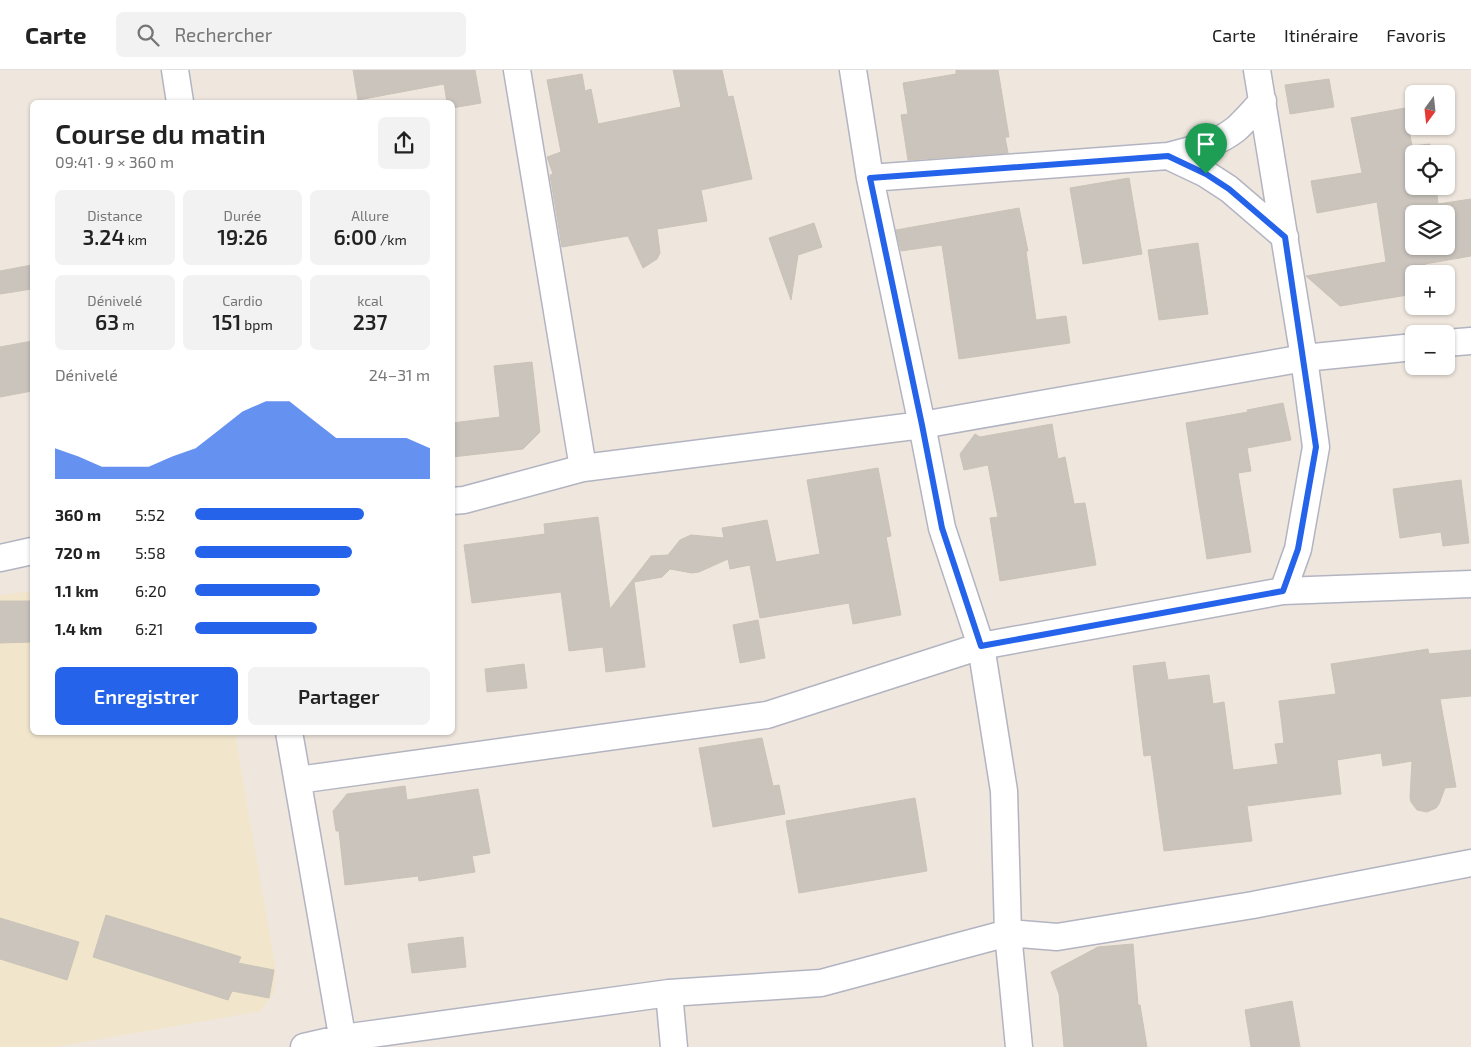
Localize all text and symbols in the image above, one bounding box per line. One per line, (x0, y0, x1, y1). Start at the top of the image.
search box (116, 12, 466, 57)
text: Carte (25, 20, 86, 49)
icon: search (134, 21, 162, 49)
text: Rechercher (174, 23, 272, 46)
text: Carte (1212, 24, 1256, 46)
text: Itinéraire (1284, 24, 1358, 46)
text: Favoris (1386, 24, 1446, 46)
north arrow (1405, 85, 1455, 135)
map controls (1405, 85, 1455, 375)
text: Course du matin (55, 116, 266, 150)
button: share (378, 117, 430, 169)
pin (1185, 123, 1227, 174)
icon: arrive (1192, 130, 1220, 158)
button: locate (1405, 145, 1455, 195)
text: 09:41 · 9 × 360 m (55, 152, 174, 171)
button: layers (1405, 205, 1455, 255)
text: Distance (87, 207, 142, 224)
text: Durée (224, 207, 261, 224)
text: Allure (351, 207, 389, 224)
text: 3.24 (83, 224, 125, 249)
text: 19:26 (217, 224, 268, 249)
text: 6:00 (334, 224, 377, 249)
text: km (125, 231, 147, 248)
text: /km (377, 231, 407, 248)
button: + (1405, 265, 1455, 315)
text: Dénivelé (87, 292, 142, 309)
text: Cardio (222, 292, 263, 309)
text: kcal (357, 292, 383, 309)
text: 63 (95, 309, 119, 334)
text: 151 (212, 309, 241, 334)
text: 237 (353, 309, 388, 334)
text: m (119, 316, 135, 333)
text: bpm (241, 316, 273, 333)
button: − (1405, 325, 1455, 375)
text: Dénivelé (55, 365, 118, 384)
text: 24–31 m (369, 365, 430, 384)
text: 360 m (55, 505, 101, 524)
text: 5:52 (135, 505, 165, 524)
text: 720 m (55, 543, 100, 562)
text: 5:58 (135, 543, 166, 562)
text: 1.1 km (55, 581, 99, 600)
text: 6:20 (135, 581, 167, 600)
text: 1.4 km (55, 619, 102, 638)
text: 6:21 (135, 619, 163, 638)
button: Enregistrer (55, 667, 238, 725)
button: Partager (248, 667, 430, 725)

